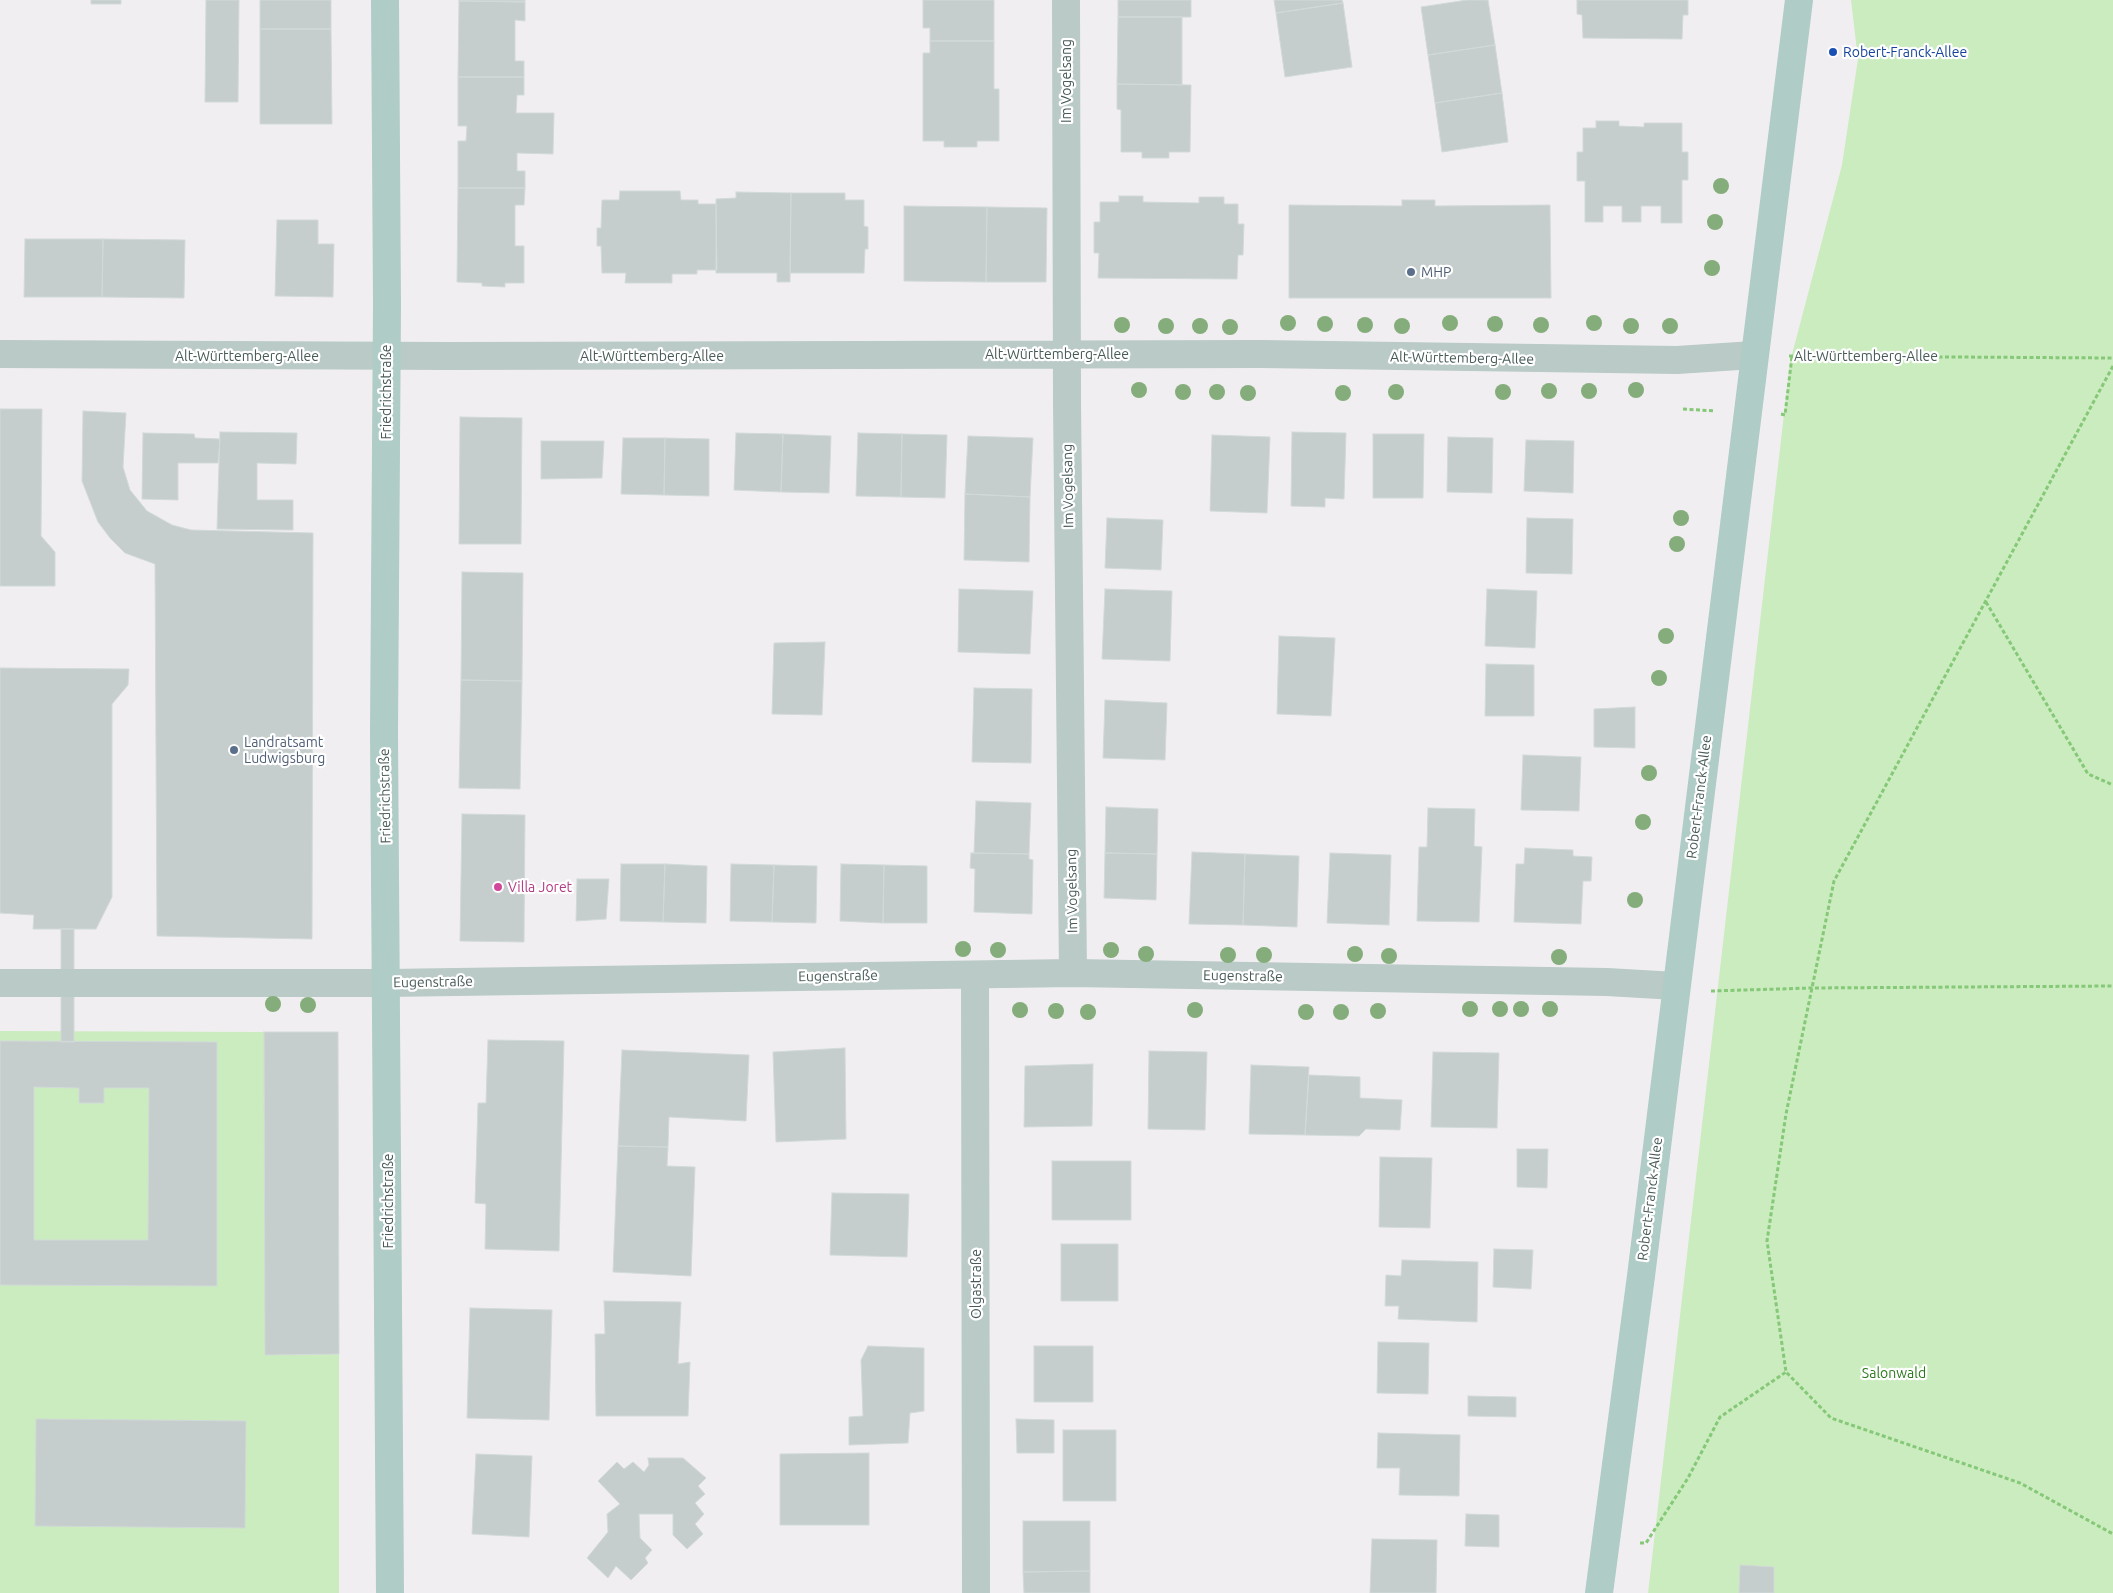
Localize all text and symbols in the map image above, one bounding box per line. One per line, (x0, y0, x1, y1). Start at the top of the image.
street label: Im Vogelsang (1058, 39, 1074, 123)
place label: Robert-Franck-Allee (1843, 44, 1967, 60)
marker: Robert-Franck-Allee (1827, 46, 1839, 58)
place label: MHP (1421, 264, 1451, 280)
marker: MHP (1405, 266, 1417, 278)
street label: Friedrichstraße (378, 344, 394, 440)
street label: Alt-Württemberg-Allee (985, 346, 1129, 362)
street label: Alt-Württemberg-Allee (175, 348, 319, 364)
street label: Alt-Württemberg-Allee (580, 348, 724, 364)
street label: Alt-Württemberg-Allee (1390, 348, 1534, 368)
street label: Alt-Württemberg-Allee (1794, 348, 1938, 364)
street label: Im Vogelsang (1059, 444, 1077, 528)
place label: Landratsamt Ludwigsburg (244, 734, 325, 766)
street label: Robert-Franck-Allee (1683, 734, 1715, 860)
marker: Landratsamt Ludwigsburg (228, 744, 240, 756)
street label: Friedrichstraße (376, 748, 394, 844)
street label: Im Vogelsang (1063, 849, 1081, 933)
place label: Villa Joret (508, 879, 572, 895)
marker: Villa Joret (492, 881, 504, 893)
street label: Eugenstraße (798, 967, 878, 985)
street label: Eugenstraße (1203, 967, 1283, 985)
street label: Eugenstraße (393, 973, 473, 991)
street label: Robert-Franck-Allee (1634, 1136, 1666, 1262)
street label: Friedrichstraße (380, 1153, 396, 1249)
street label: Olgastraße (968, 1249, 984, 1319)
park label: Salonwald (1862, 1365, 1926, 1381)

